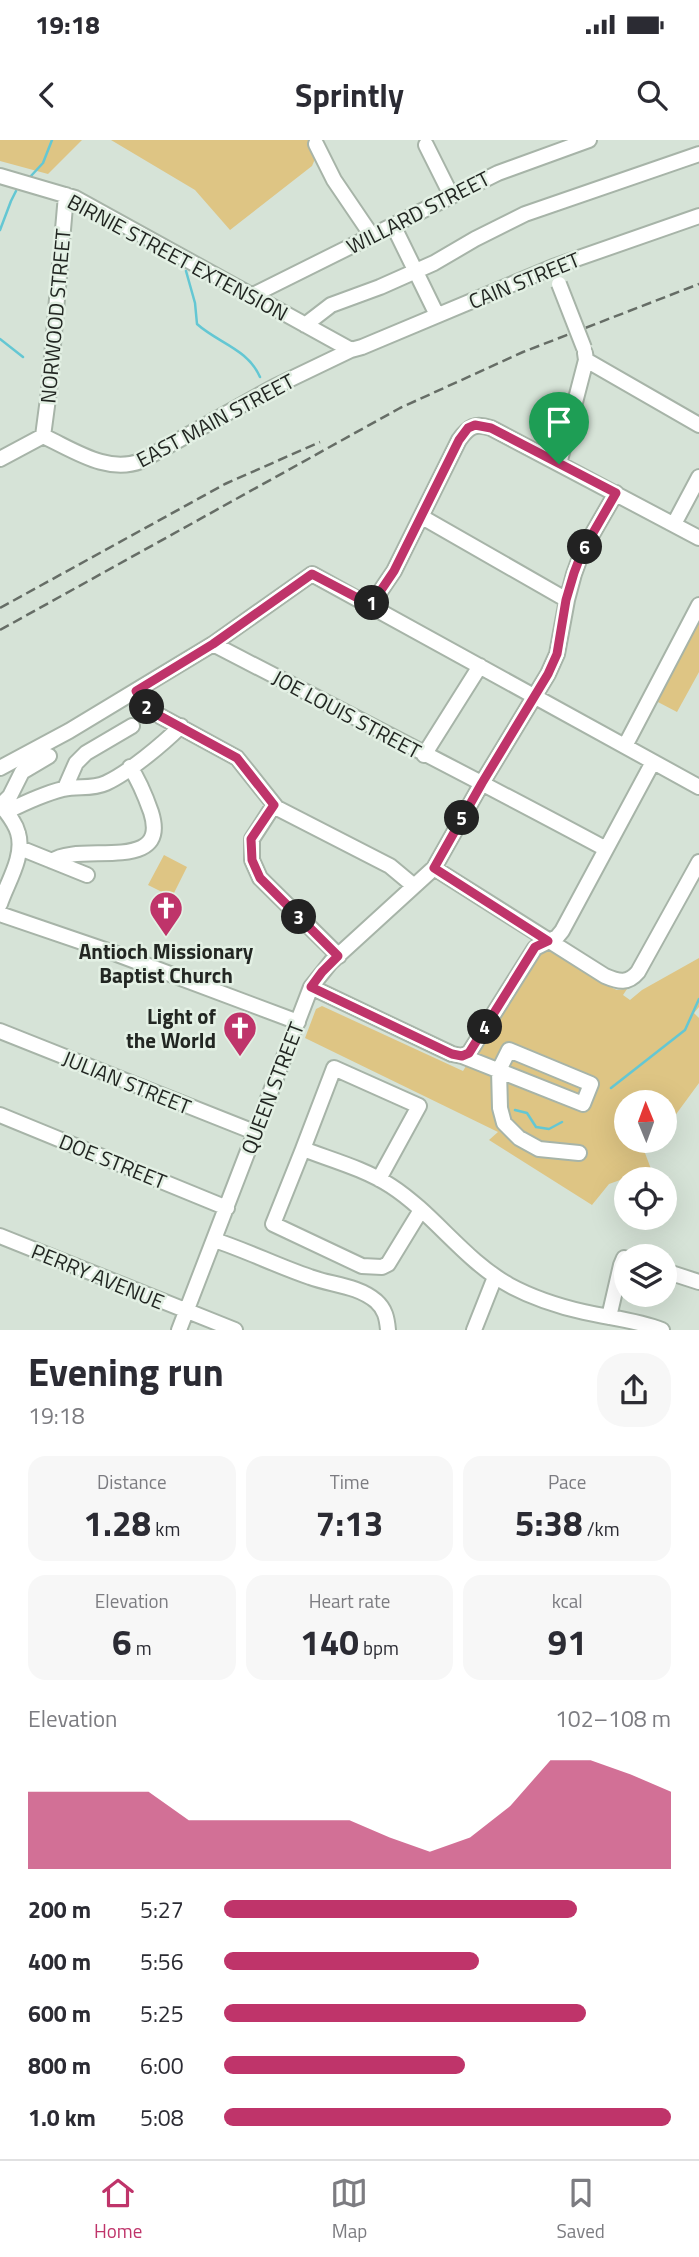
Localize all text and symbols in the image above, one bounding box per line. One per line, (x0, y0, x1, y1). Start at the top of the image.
text: 19:18 (35, 5, 100, 44)
text: Sprintly (295, 71, 404, 119)
icon: back (28, 76, 66, 114)
icon: search (633, 76, 671, 114)
street label: WILLARD STREET (341, 162, 495, 262)
street label: BIRNIE STREET EXTENSION (62, 185, 294, 329)
street label: NORWOOD STREET (31, 227, 79, 405)
street label: CAIN STREET (464, 243, 584, 317)
street label: EAST MAIN STREET (130, 365, 300, 475)
pin (529, 392, 589, 464)
icon: arrive (540, 403, 578, 441)
pin: 6 (568, 530, 602, 564)
text: 6 (579, 532, 590, 561)
pin: 1 (354, 586, 390, 620)
text: 1 (366, 588, 377, 617)
street label: JOE LOUIS STREET (267, 661, 427, 767)
pin: 2 (130, 690, 164, 724)
text: 2 (141, 692, 152, 721)
pin: 5 (444, 800, 480, 836)
text: 5 (456, 803, 467, 832)
church icon: Antioch Missionary Baptist Church (147, 889, 185, 938)
pin: 3 (282, 900, 316, 934)
text: 3 (293, 902, 304, 931)
place label: Antioch Missionary Baptist Church (79, 935, 254, 991)
place label: Light of the World (126, 1000, 216, 1056)
church icon: Light of the World (221, 1009, 259, 1058)
pin: 4 (468, 1010, 503, 1044)
text: 4 (479, 1012, 490, 1041)
street label: QUEEN STREET (232, 1017, 312, 1159)
street label: JULIAN STREET (58, 1042, 196, 1122)
north arrow (614, 1090, 677, 1153)
map controls (614, 1090, 677, 1307)
street label: DOE STREET (54, 1125, 172, 1197)
button: locate (614, 1167, 677, 1230)
street label: PERRY AVENUE (27, 1235, 169, 1317)
button: layers (614, 1244, 677, 1307)
text: Evening run (28, 1343, 224, 1401)
button: share (597, 1353, 671, 1427)
text: 19:18 (28, 1398, 85, 1433)
text: Distance (97, 1467, 167, 1496)
text: Time (330, 1467, 369, 1496)
text: Pace (548, 1467, 586, 1496)
text: 1.28 (83, 1496, 151, 1550)
text: 7:13 (316, 1496, 383, 1550)
text: 5:38 (515, 1496, 583, 1550)
text: km (151, 1514, 180, 1543)
text: /km (583, 1514, 620, 1543)
text: Elevation (95, 1586, 169, 1615)
text: Heart rate (309, 1586, 390, 1615)
text: kcal (552, 1586, 583, 1615)
text: 6 (112, 1615, 132, 1669)
text: 140 (300, 1615, 359, 1669)
text: 91 (548, 1615, 587, 1669)
text: m (132, 1633, 152, 1662)
text: bpm (359, 1633, 399, 1662)
text: Elevation (28, 1701, 117, 1736)
text: 102–108 m (555, 1701, 671, 1736)
text: 200 m (28, 1892, 91, 1927)
text: 5:27 (140, 1892, 184, 1927)
text: 400 m (28, 1944, 91, 1979)
text: 5:56 (140, 1944, 184, 1979)
text: 600 m (28, 1996, 91, 2031)
text: 5:25 (140, 1996, 184, 2031)
text: 800 m (28, 2048, 91, 2083)
text: 6:00 (140, 2048, 184, 2083)
text: 1.0 km (28, 2100, 96, 2135)
text: 5:08 (140, 2100, 184, 2135)
tab: Home (94, 2174, 142, 2245)
tab: Map (330, 2174, 368, 2245)
tab: Saved (557, 2174, 605, 2245)

